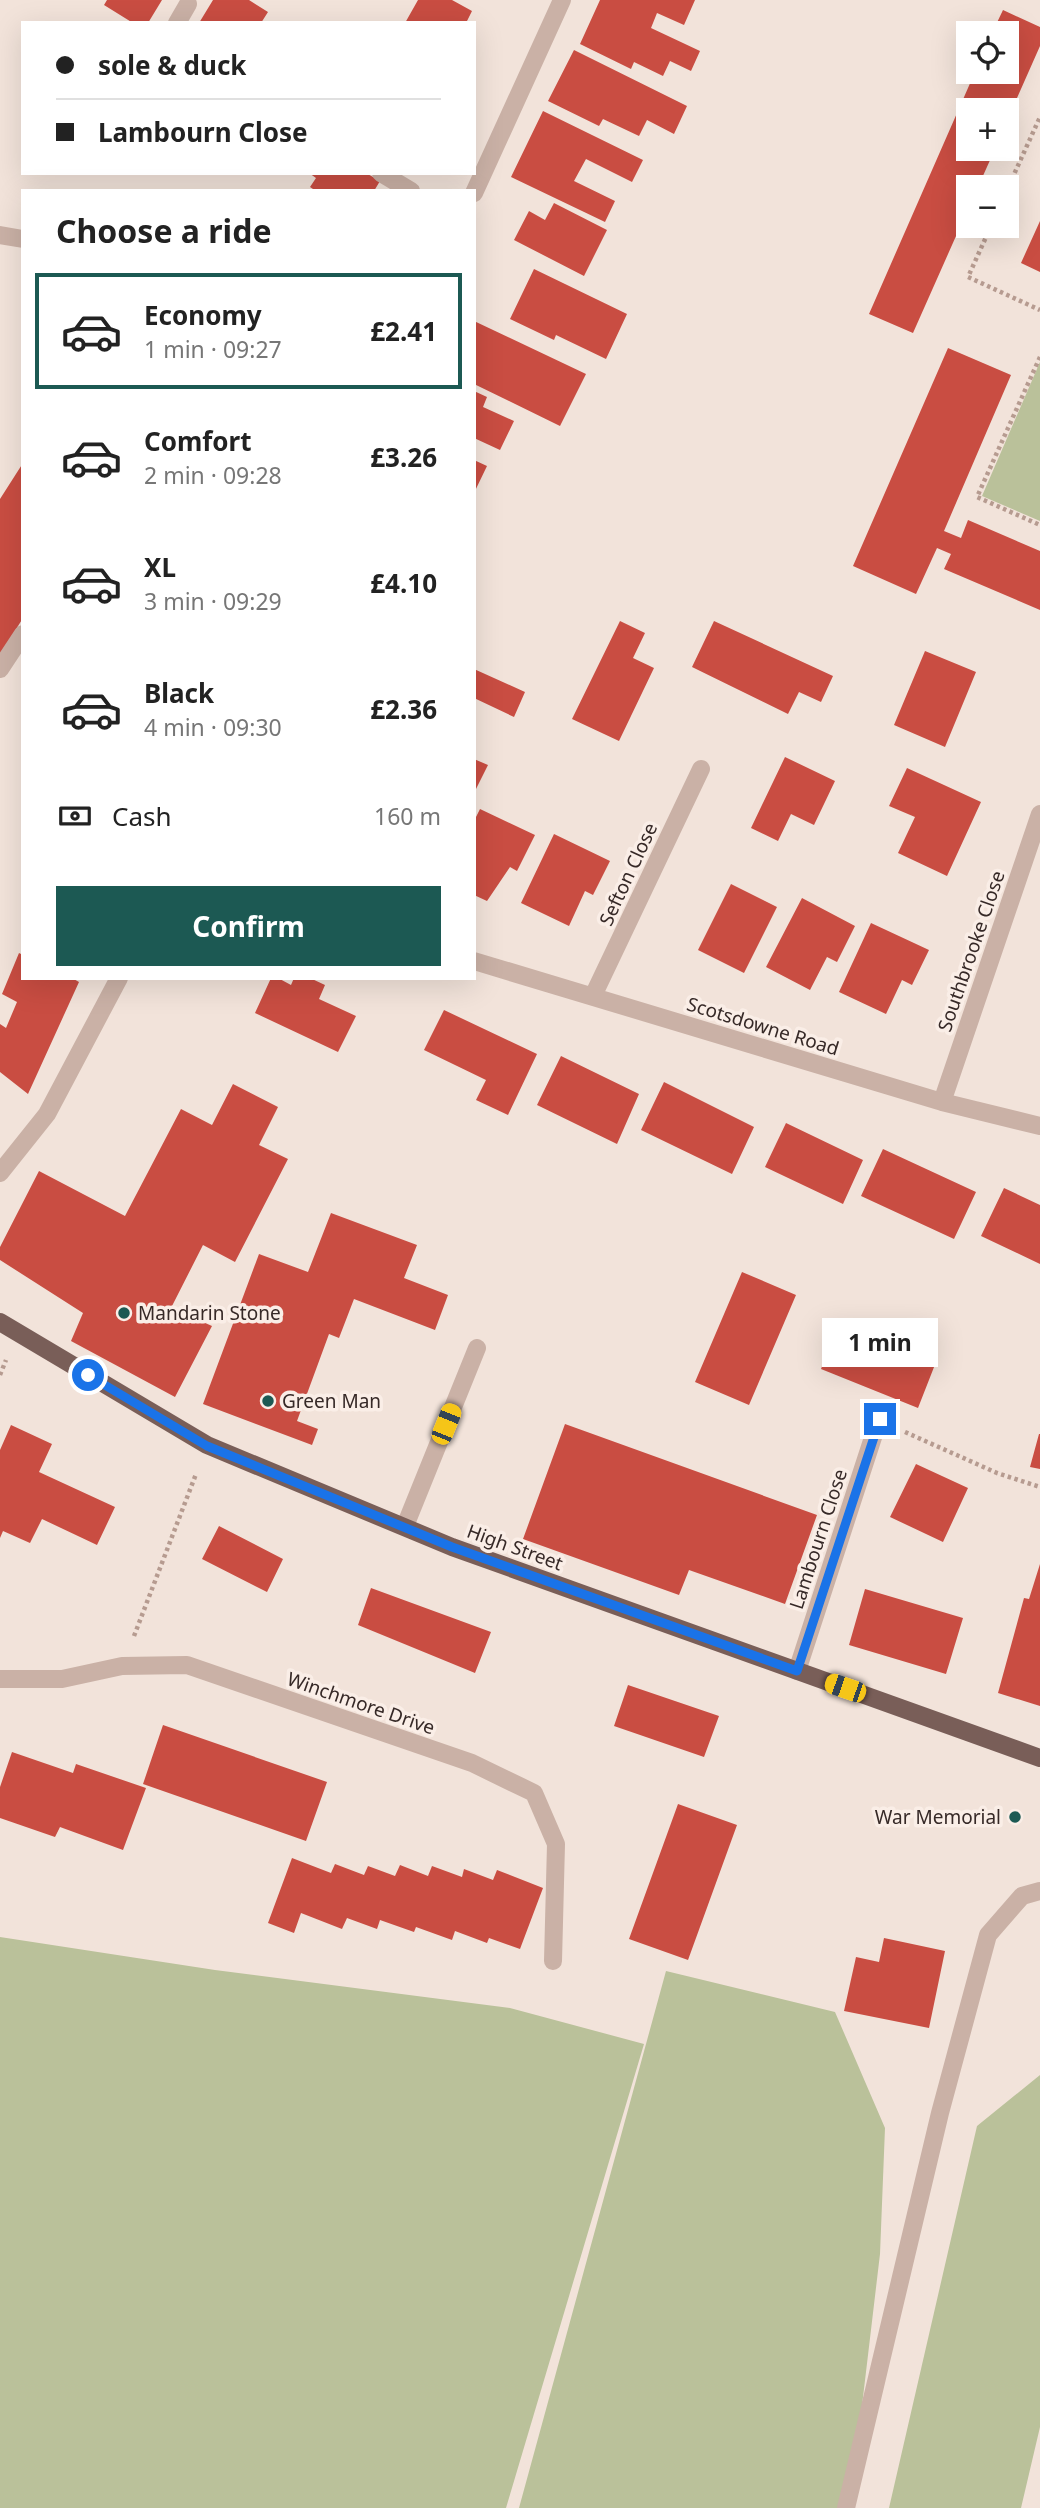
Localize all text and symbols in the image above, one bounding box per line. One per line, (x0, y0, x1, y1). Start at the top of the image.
map controls (956, 21, 1019, 238)
button: locate (956, 21, 1019, 84)
text: sole & duck (98, 47, 246, 83)
button: + (956, 98, 1019, 161)
text: Lambourn Close (98, 114, 308, 150)
button: − (956, 175, 1019, 238)
text: Choose a ride (56, 209, 272, 252)
text: Economy (144, 297, 262, 333)
icon: car (60, 300, 123, 363)
text: £2.41 (370, 313, 437, 349)
text: 1 min · 09:27 (144, 333, 282, 365)
text: Comfort (144, 423, 252, 459)
icon: car (60, 426, 123, 489)
text: £3.26 (370, 439, 437, 475)
text: 2 min · 09:28 (144, 459, 282, 491)
text: XL (144, 549, 176, 585)
icon: car (60, 552, 123, 615)
text: £4.10 (370, 565, 437, 601)
text: 3 min · 09:29 (144, 585, 282, 617)
text: Black (144, 675, 214, 711)
icon: car (60, 678, 123, 741)
text: £2.36 (370, 691, 437, 727)
text: 4 min · 09:30 (144, 711, 282, 743)
icon: cash (56, 797, 94, 835)
text: Cash (112, 798, 172, 834)
text: 160 m (374, 800, 441, 832)
street label: Sefton Close (593, 818, 663, 930)
street label: Southbrooke Close (931, 867, 1011, 1035)
button: Confirm (56, 886, 441, 966)
street label: Scotsdowne Road (684, 991, 842, 1061)
place label: Mandarin Stone (138, 1300, 281, 1326)
marker: Mandarin Stone (116, 1305, 132, 1321)
callout: 1 min (822, 1318, 938, 1366)
text: 1 min (848, 1326, 912, 1358)
route start (72, 1359, 104, 1391)
place label: Green Man (282, 1388, 381, 1414)
marker: Green Man (260, 1393, 276, 1409)
car (429, 1401, 464, 1447)
route end (864, 1403, 896, 1435)
street label: Lambourn Close (783, 1466, 853, 1612)
street label: High Street (463, 1518, 567, 1576)
street label: Winchmore Drive (284, 1666, 438, 1740)
car (822, 1671, 869, 1705)
place label: War Memorial (875, 1804, 1001, 1830)
marker: War Memorial (1007, 1809, 1023, 1825)

